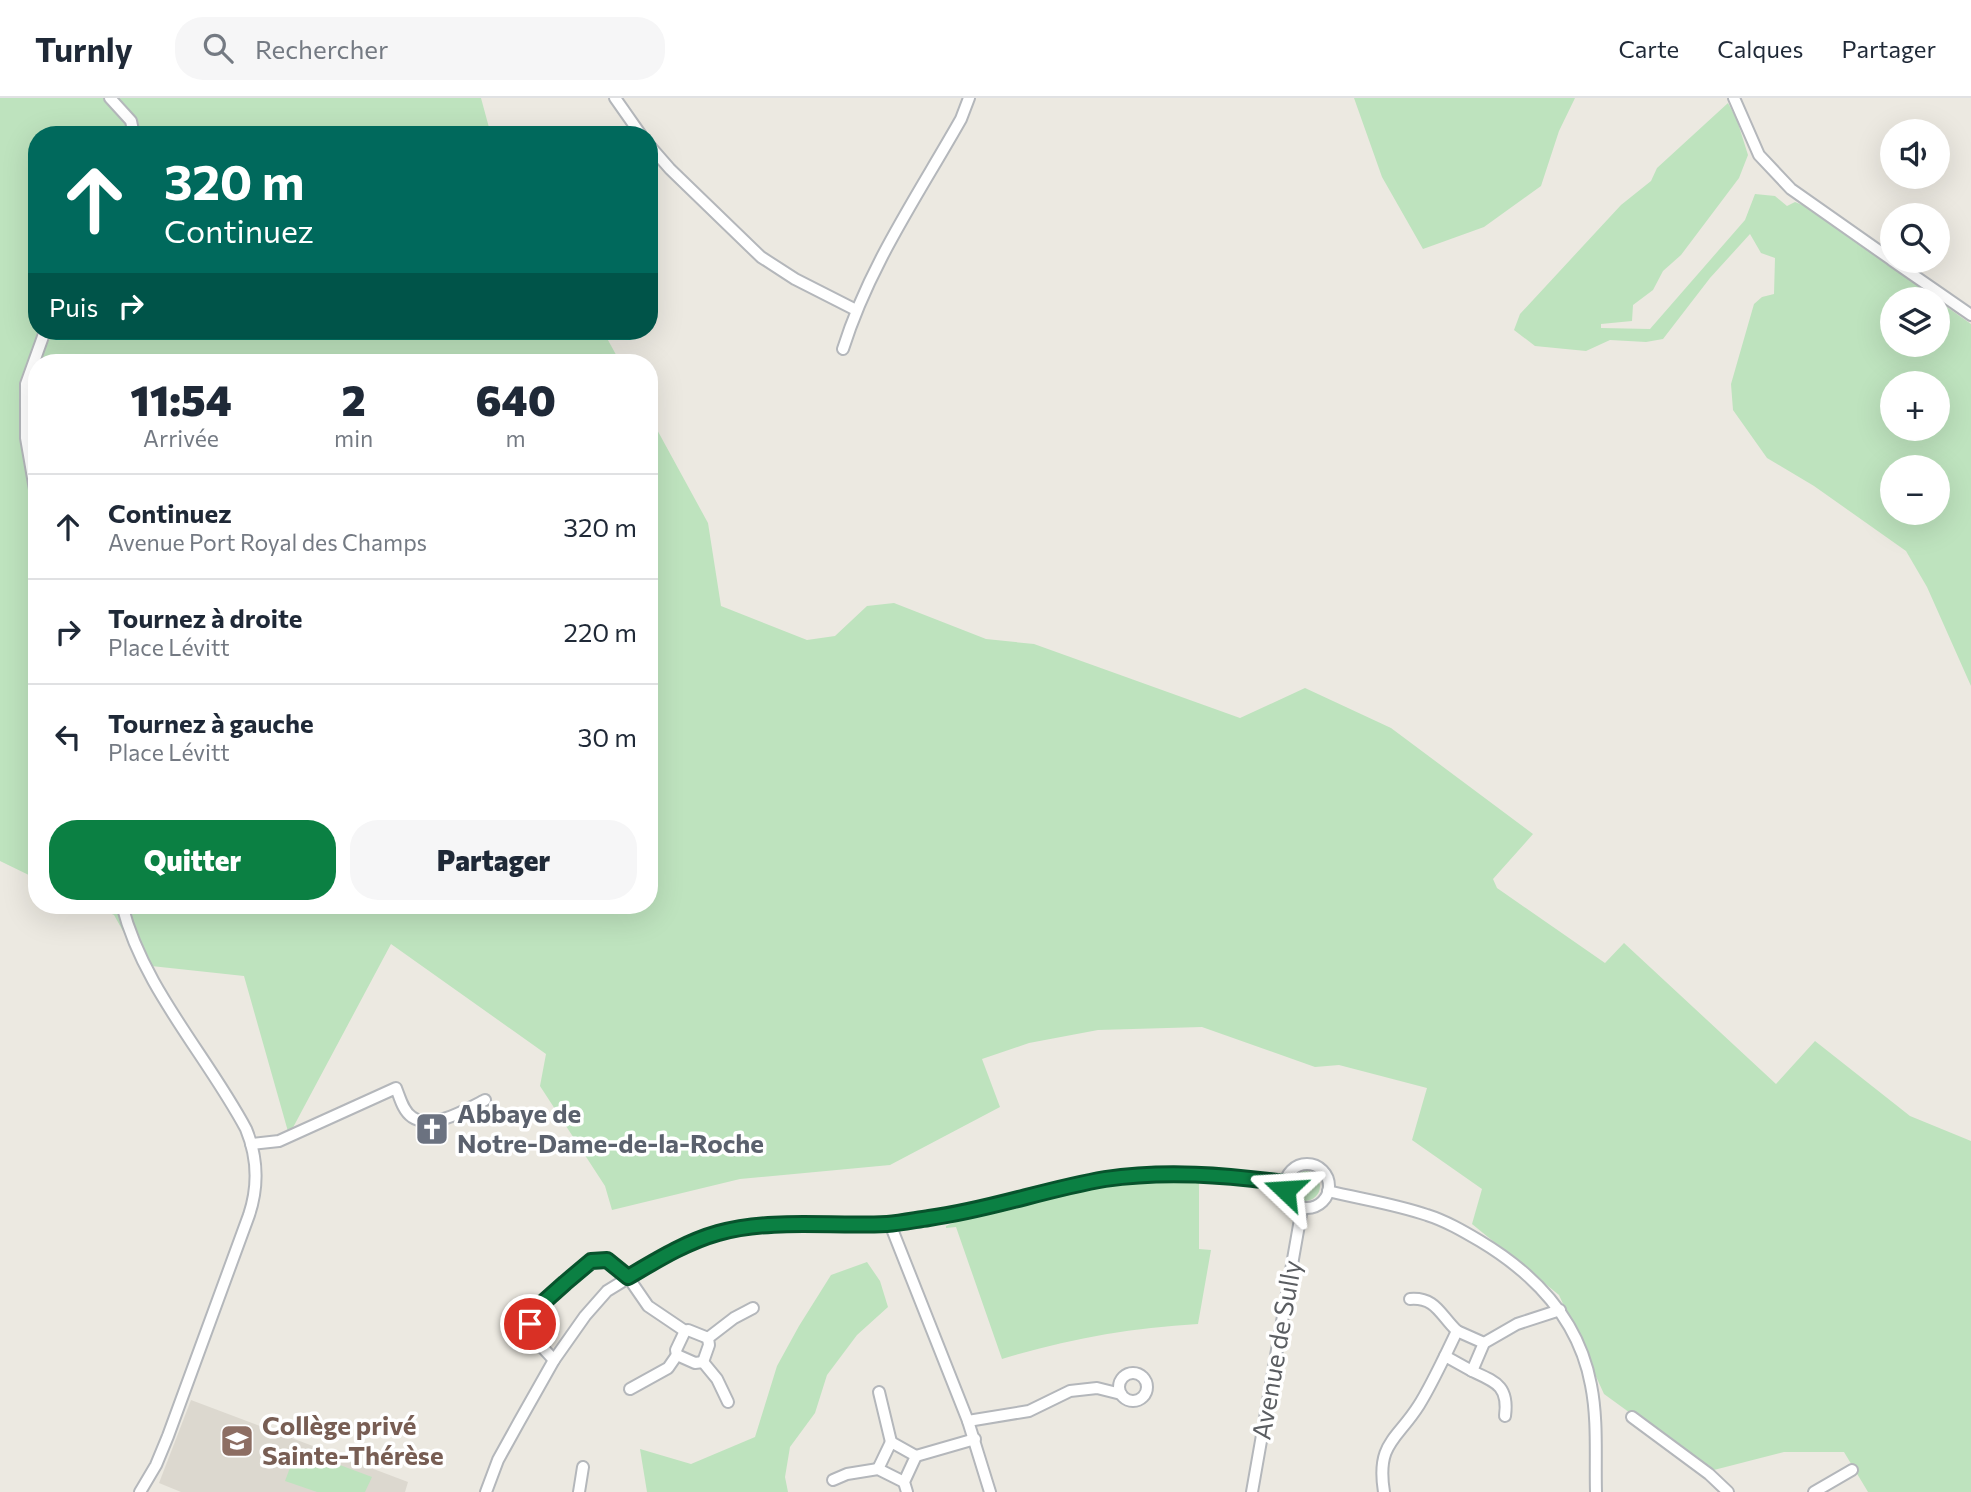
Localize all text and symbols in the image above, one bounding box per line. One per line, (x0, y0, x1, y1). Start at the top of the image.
search box (175, 17, 665, 80)
text: Turnly (35, 28, 133, 69)
icon: search (199, 29, 237, 67)
text: Rechercher (255, 33, 388, 64)
text: Carte (1618, 34, 1679, 63)
text: Calques (1717, 34, 1803, 63)
text: Partager (1841, 34, 1936, 63)
map controls (1880, 119, 1950, 525)
button: sound (1880, 119, 1950, 189)
text: 320 m (164, 150, 305, 210)
icon: ahead (49, 154, 140, 245)
button: search (1880, 203, 1950, 273)
text: Continuez (164, 210, 314, 250)
icon: right (112, 287, 150, 325)
button: layers (1880, 287, 1950, 357)
text: Puis (49, 291, 98, 322)
button: + (1880, 371, 1950, 441)
text: 11:54 (130, 373, 232, 425)
text: 2 (342, 373, 366, 425)
text: 640 (475, 373, 556, 425)
text: Arrivée (143, 424, 219, 452)
text: min (334, 424, 373, 452)
text: m (506, 424, 526, 452)
button: − (1880, 455, 1950, 525)
text: Continuez (108, 497, 232, 528)
icon: ahead (49, 508, 87, 546)
text: 320 m (563, 511, 637, 542)
text: Avenue Port Royal des Champs (108, 528, 427, 556)
text: Tournez à droite (108, 602, 303, 633)
icon: right (49, 613, 87, 651)
text: 220 m (564, 616, 637, 647)
text: Place Lévitt (108, 633, 230, 661)
text: Tournez à gauche (108, 707, 314, 738)
icon: left (49, 718, 87, 756)
text: 30 m (578, 721, 637, 752)
text: Place Lévitt (108, 738, 230, 766)
button: Quitter (49, 820, 336, 900)
button: Partager (350, 820, 637, 900)
place label: Abbaye de Notre-Dame-de-la-Roche (457, 1097, 764, 1158)
church icon: Abbaye de Notre-Dame-de-la-Roche (413, 1110, 451, 1148)
position arrow (1248, 1153, 1322, 1227)
street label: Avenue de Sully (1244, 1258, 1307, 1442)
pin (500, 1294, 560, 1354)
icon: arrive (511, 1305, 549, 1343)
place label: Collège privé Sainte-Thérèse (262, 1409, 444, 1470)
school or university icon: Collège privé Sainte-Thérèse (218, 1422, 256, 1460)

